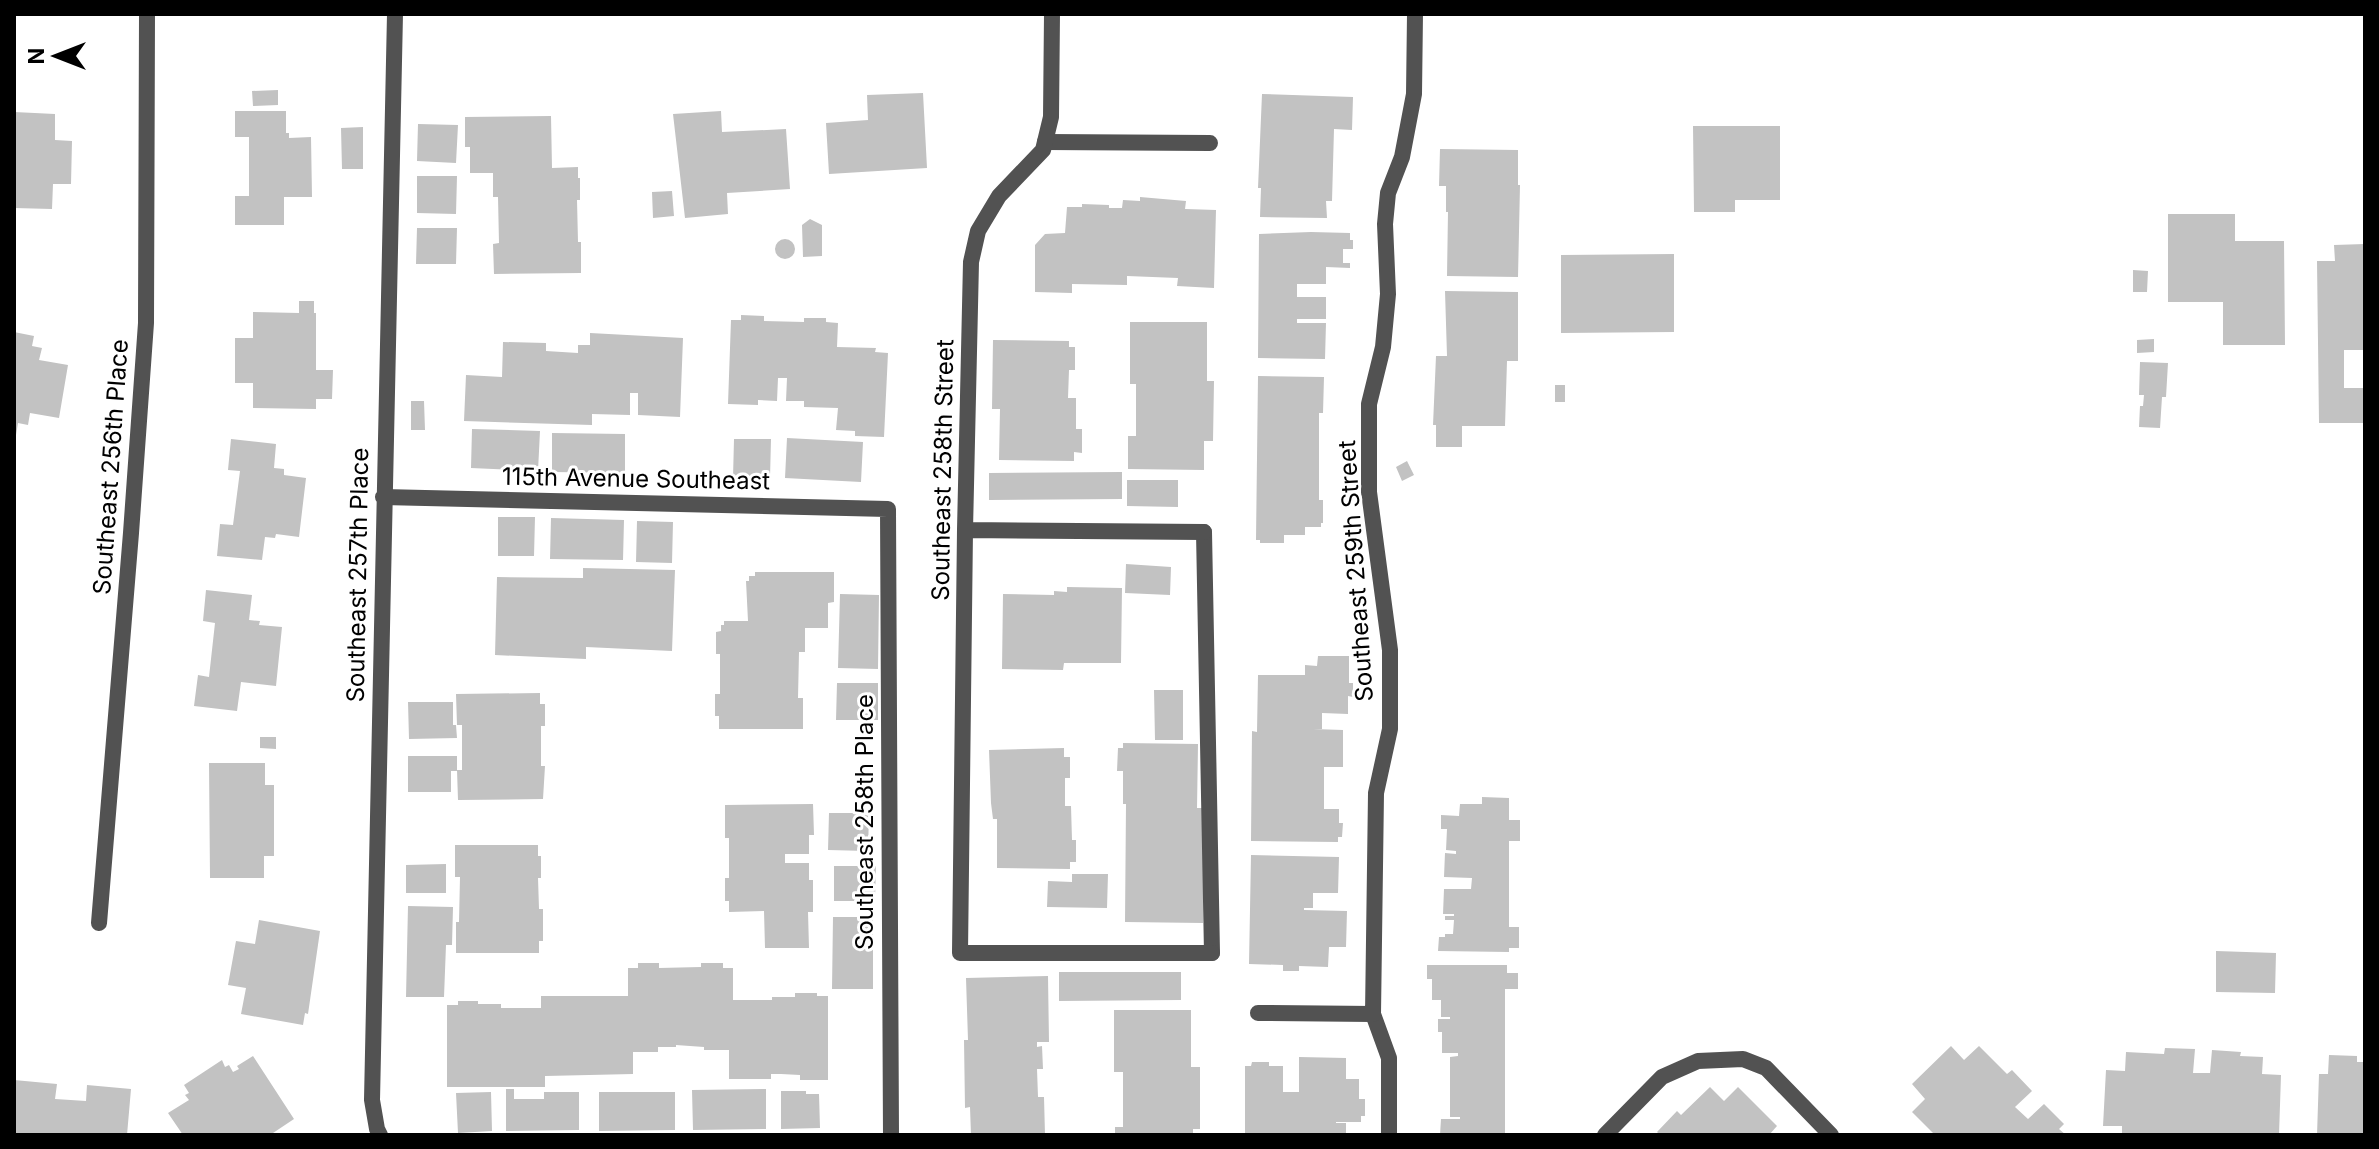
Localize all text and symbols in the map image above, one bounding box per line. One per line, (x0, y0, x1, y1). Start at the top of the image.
north arrow (16, 16, 96, 96)
text: N (23, 48, 49, 64)
street label: Southeast 256th Place (87, 338, 134, 596)
street label: Southeast 258th Street (926, 339, 959, 601)
street label: Southeast 259th Street (1332, 439, 1379, 703)
street label: Southeast 257th Place (341, 447, 374, 703)
street label: 115th Avenue Southeast (502, 462, 770, 495)
street label: Southeast 258th Place (850, 694, 879, 950)

